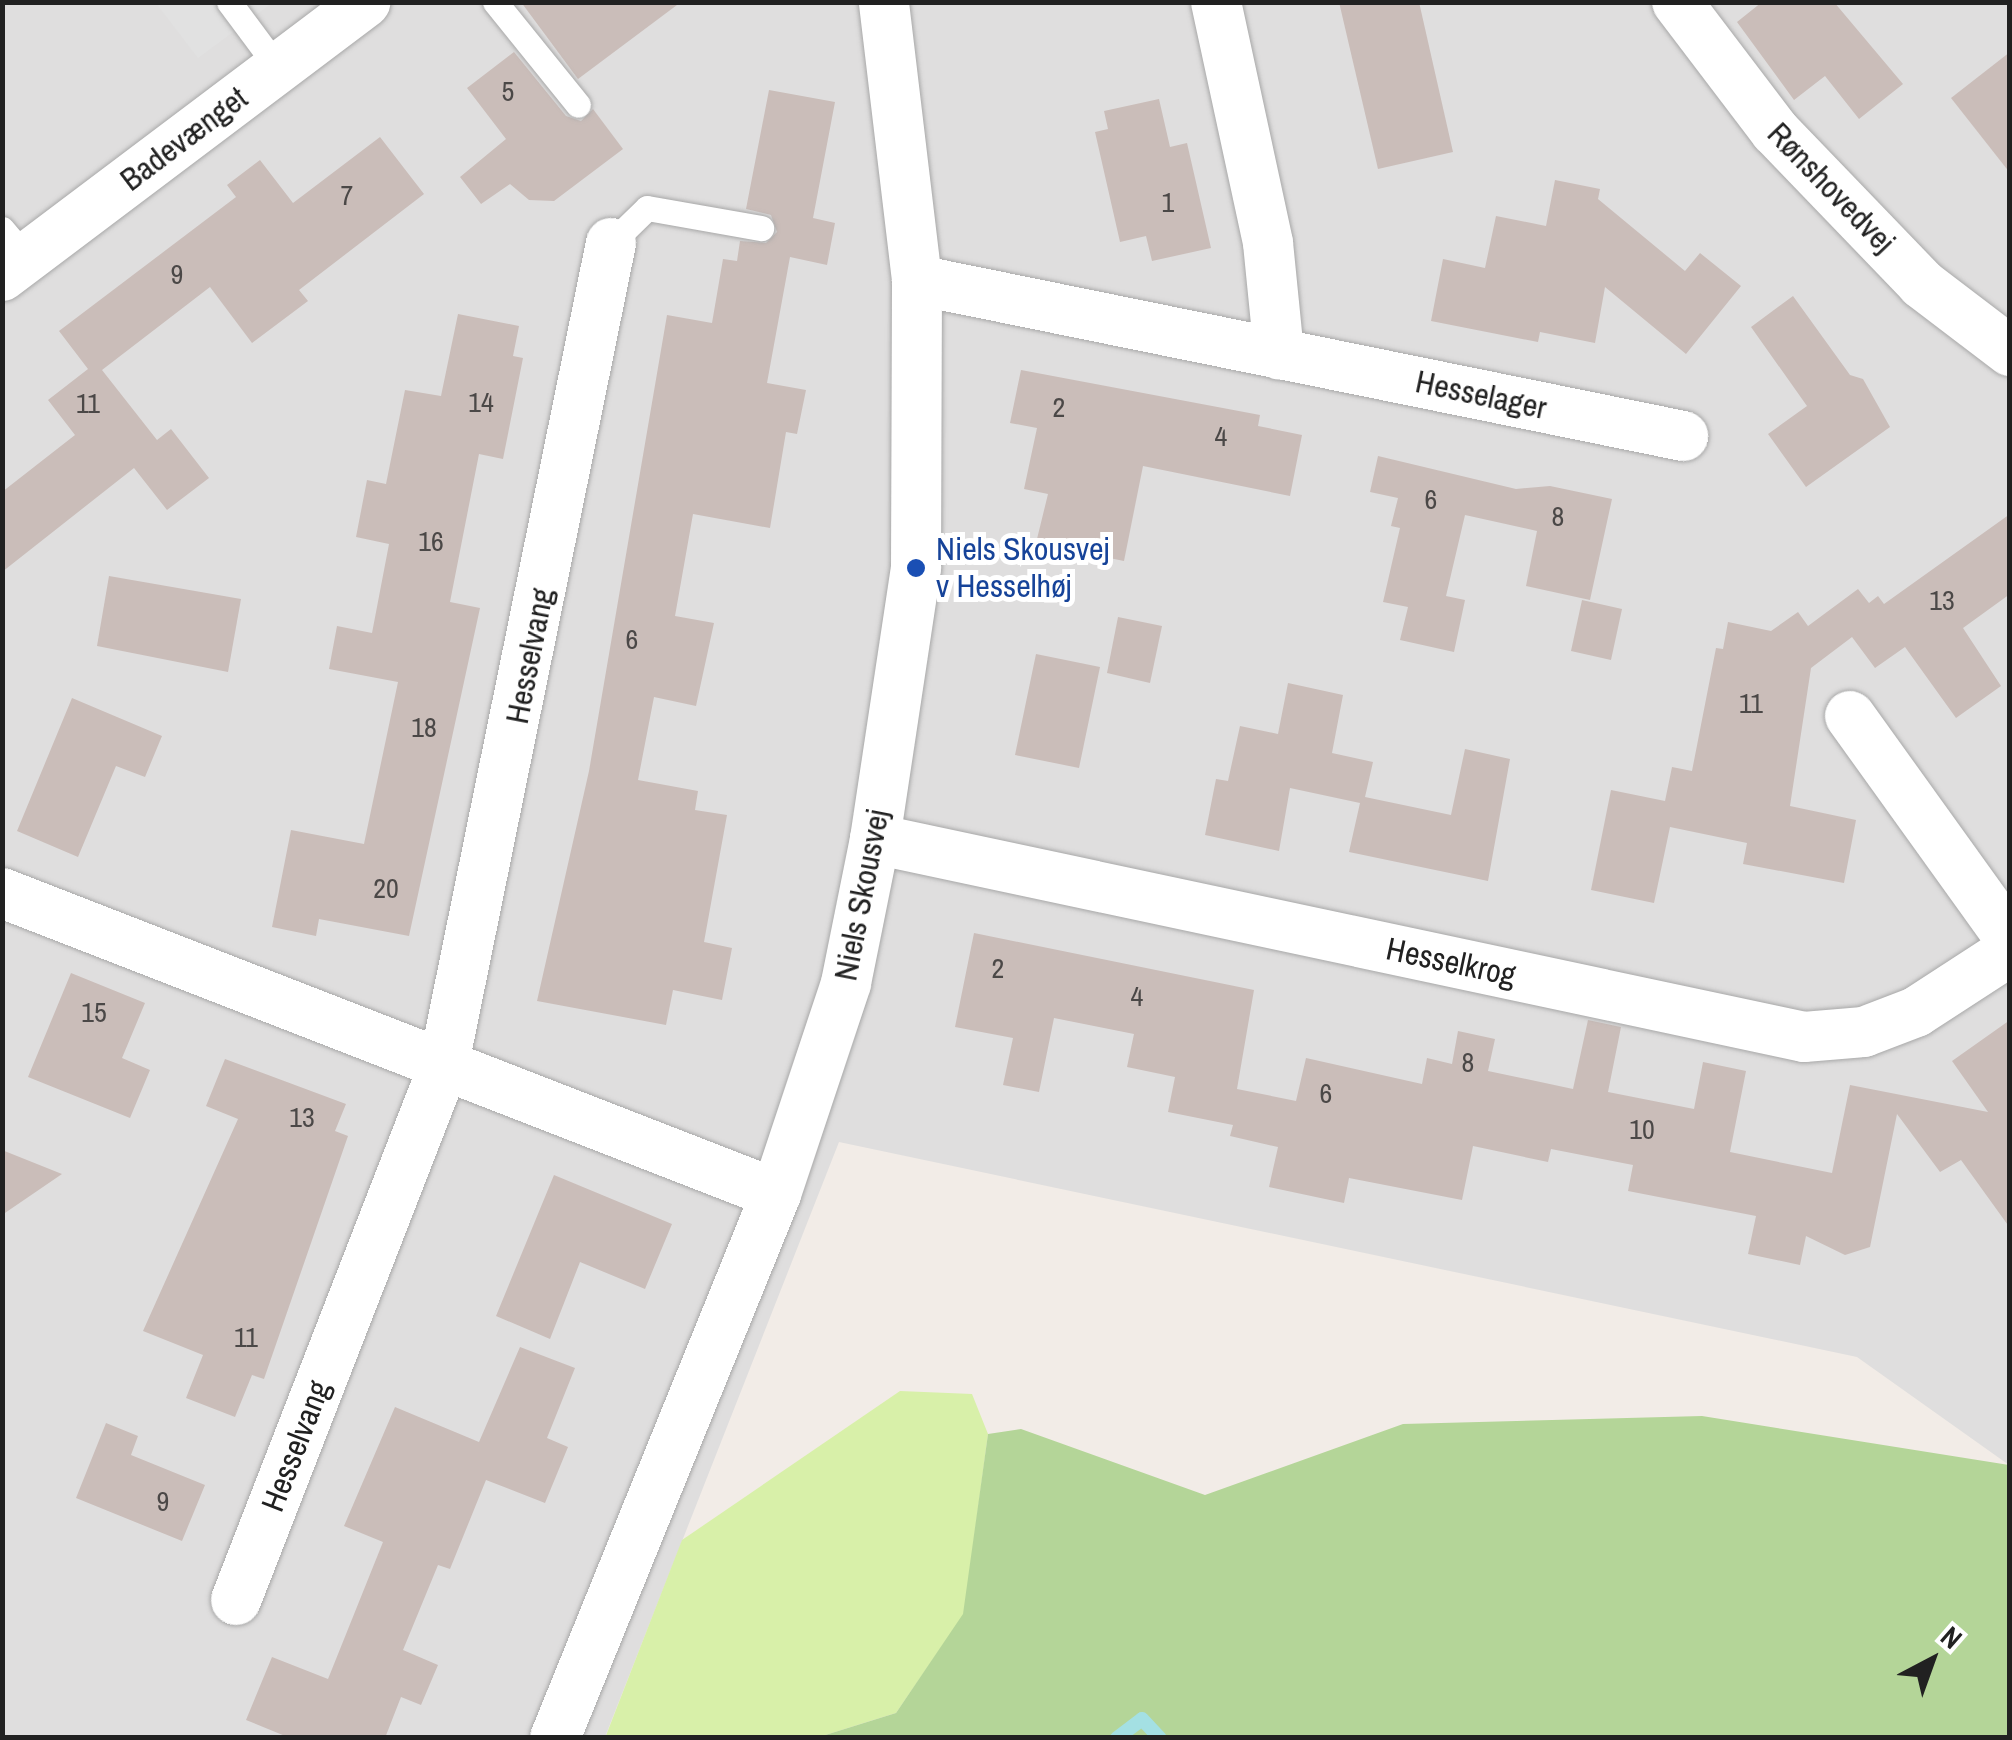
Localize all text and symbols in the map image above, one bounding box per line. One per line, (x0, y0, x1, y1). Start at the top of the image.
house number: 5 (502, 74, 514, 108)
street label: Badevænget (113, 79, 255, 199)
street label: Rønshovedvej (1759, 115, 1903, 261)
house number: 7 (341, 178, 353, 212)
house number: 1 (1162, 185, 1174, 219)
house number: 9 (171, 257, 183, 291)
street label: Hesselager (1412, 362, 1550, 428)
house number: 14 (468, 385, 494, 419)
house number: 11 (76, 386, 100, 420)
house number: 2 (1053, 390, 1065, 424)
house number: 4 (1215, 419, 1227, 453)
house number: 6 (1425, 482, 1437, 516)
house number: 8 (1552, 499, 1564, 533)
house number: 16 (418, 524, 444, 558)
place label: Niels Skousvej v Hesselhøj (936, 531, 1110, 606)
marker: Niels Skousvej v Hesselhøj (905, 557, 927, 579)
house number: 13 (1929, 583, 1955, 617)
street label: Hesselvang (498, 585, 562, 727)
house number: 6 (626, 622, 638, 656)
house number: 11 (1739, 686, 1763, 720)
house number: 18 (411, 710, 437, 744)
street label: Niels Skousvej (827, 806, 897, 984)
house number: 20 (373, 871, 399, 905)
street label: Hesselkrog (1383, 930, 1519, 994)
house number: 2 (992, 951, 1004, 985)
house number: 4 (1131, 979, 1143, 1013)
house number: 15 (81, 995, 107, 1029)
house number: 8 (1462, 1045, 1474, 1079)
house number: 6 (1320, 1076, 1332, 1110)
house number: 13 (289, 1100, 315, 1134)
house number: 10 (1629, 1112, 1655, 1146)
house number: 11 (234, 1320, 258, 1354)
street label: Hesselvang (254, 1375, 338, 1517)
house number: 9 (157, 1484, 169, 1518)
north arrow (1882, 1610, 1982, 1710)
text: N (1933, 1618, 1970, 1657)

